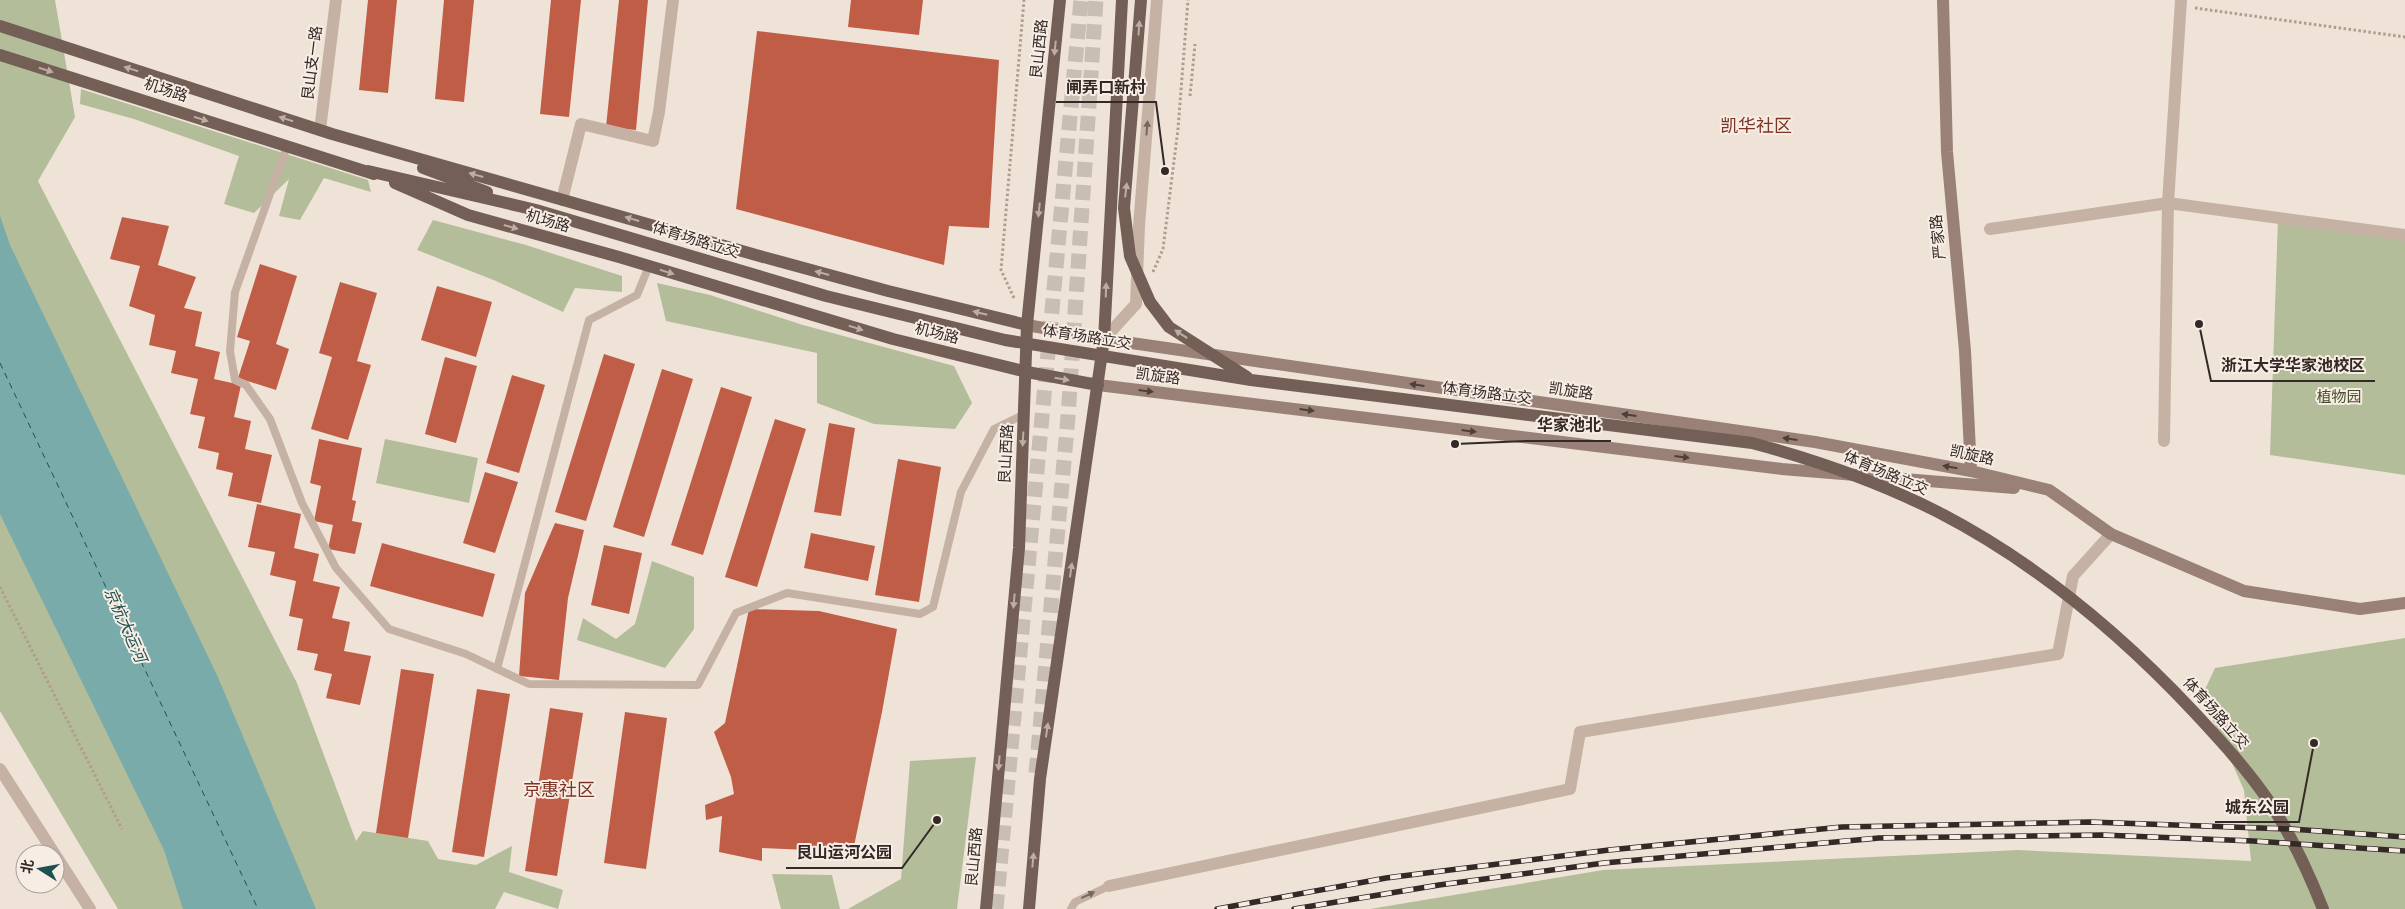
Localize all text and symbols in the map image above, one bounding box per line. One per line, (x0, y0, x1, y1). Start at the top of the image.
street label: 艮山西路 (1026, 18, 1052, 80)
one-way arrow (1136, 19, 1144, 35)
street label: 艮山支一路 (298, 25, 326, 101)
one-way arrow (1051, 41, 1059, 57)
one-way arrow (123, 64, 138, 72)
one-way arrow (39, 66, 54, 74)
callout: 闸弄口新村 (1056, 71, 1156, 102)
street label: 机场路 (142, 74, 190, 106)
text: 闸弄口新村 (1066, 77, 1146, 99)
district label: 凯华社区 (1720, 114, 1792, 138)
one-way arrow (194, 115, 209, 123)
one-way arrow (278, 115, 293, 122)
one-way arrow (1143, 120, 1151, 136)
one-way arrow (468, 171, 483, 179)
one-way arrow (1122, 181, 1130, 197)
one-way arrow (1034, 202, 1042, 218)
street label: 机场路 (524, 205, 572, 237)
street label: 严家路 (1926, 214, 1950, 260)
one-way arrow (625, 215, 640, 223)
street label: 体育场路立交 (650, 217, 742, 263)
one-way arrow (503, 224, 518, 232)
one-way arrow (660, 268, 675, 276)
one-way arrow (815, 269, 830, 277)
one-way arrow (1102, 282, 1110, 298)
one-way arrow (972, 309, 987, 317)
street label: 机场路 (913, 318, 961, 348)
street label: 体育场路立交 (1041, 320, 1133, 354)
one-way arrow (849, 325, 864, 333)
one-way arrow (1174, 330, 1188, 339)
callout: 浙江大学华家池校区 (2211, 350, 2375, 381)
text: 浙江大学华家池校区 (2221, 355, 2365, 377)
street label: 凯旋路 (1134, 363, 1182, 389)
one-way arrow (1055, 375, 1071, 383)
street label: 体育场路立交 (1441, 378, 1533, 408)
street label: 凯旋路 (1547, 378, 1595, 404)
one-way arrow (1408, 380, 1424, 388)
one-way arrow (1138, 387, 1154, 395)
park label: 植物园 (2316, 387, 2362, 407)
one-way arrow (1300, 406, 1316, 414)
callout: 华家池北 (1527, 410, 1611, 441)
one-way arrow (1621, 411, 1637, 419)
text: 华家池北 (1537, 415, 1601, 437)
street label: 艮山西路 (994, 424, 1018, 484)
one-way arrow (1461, 427, 1477, 435)
one-way arrow (1019, 431, 1027, 447)
one-way arrow (1782, 435, 1798, 443)
street label: 凯旋路 (1948, 441, 1996, 469)
street label: 体育场路立交 (1841, 446, 1931, 500)
one-way arrow (1674, 453, 1690, 461)
one-way arrow (1942, 462, 1958, 470)
one-way arrow (1068, 561, 1076, 577)
water label: 京杭大运河 (99, 584, 153, 669)
one-way arrow (1009, 593, 1017, 609)
street label: 体育场路立交 (2178, 673, 2254, 753)
one-way arrow (1044, 722, 1052, 738)
one-way arrow (995, 755, 1003, 771)
district label: 京惠社区 (523, 778, 595, 802)
callout: 城东公园 (2215, 791, 2299, 822)
text: 城东公园 (2225, 797, 2289, 819)
street label: 艮山西路 (961, 826, 987, 888)
callout: 艮山运河公园 (786, 837, 902, 868)
text: 艮山运河公园 (796, 842, 892, 864)
north arrow (15, 844, 65, 894)
one-way arrow (1029, 852, 1037, 868)
text: 北 (17, 858, 38, 875)
one-way arrow (1081, 891, 1095, 899)

